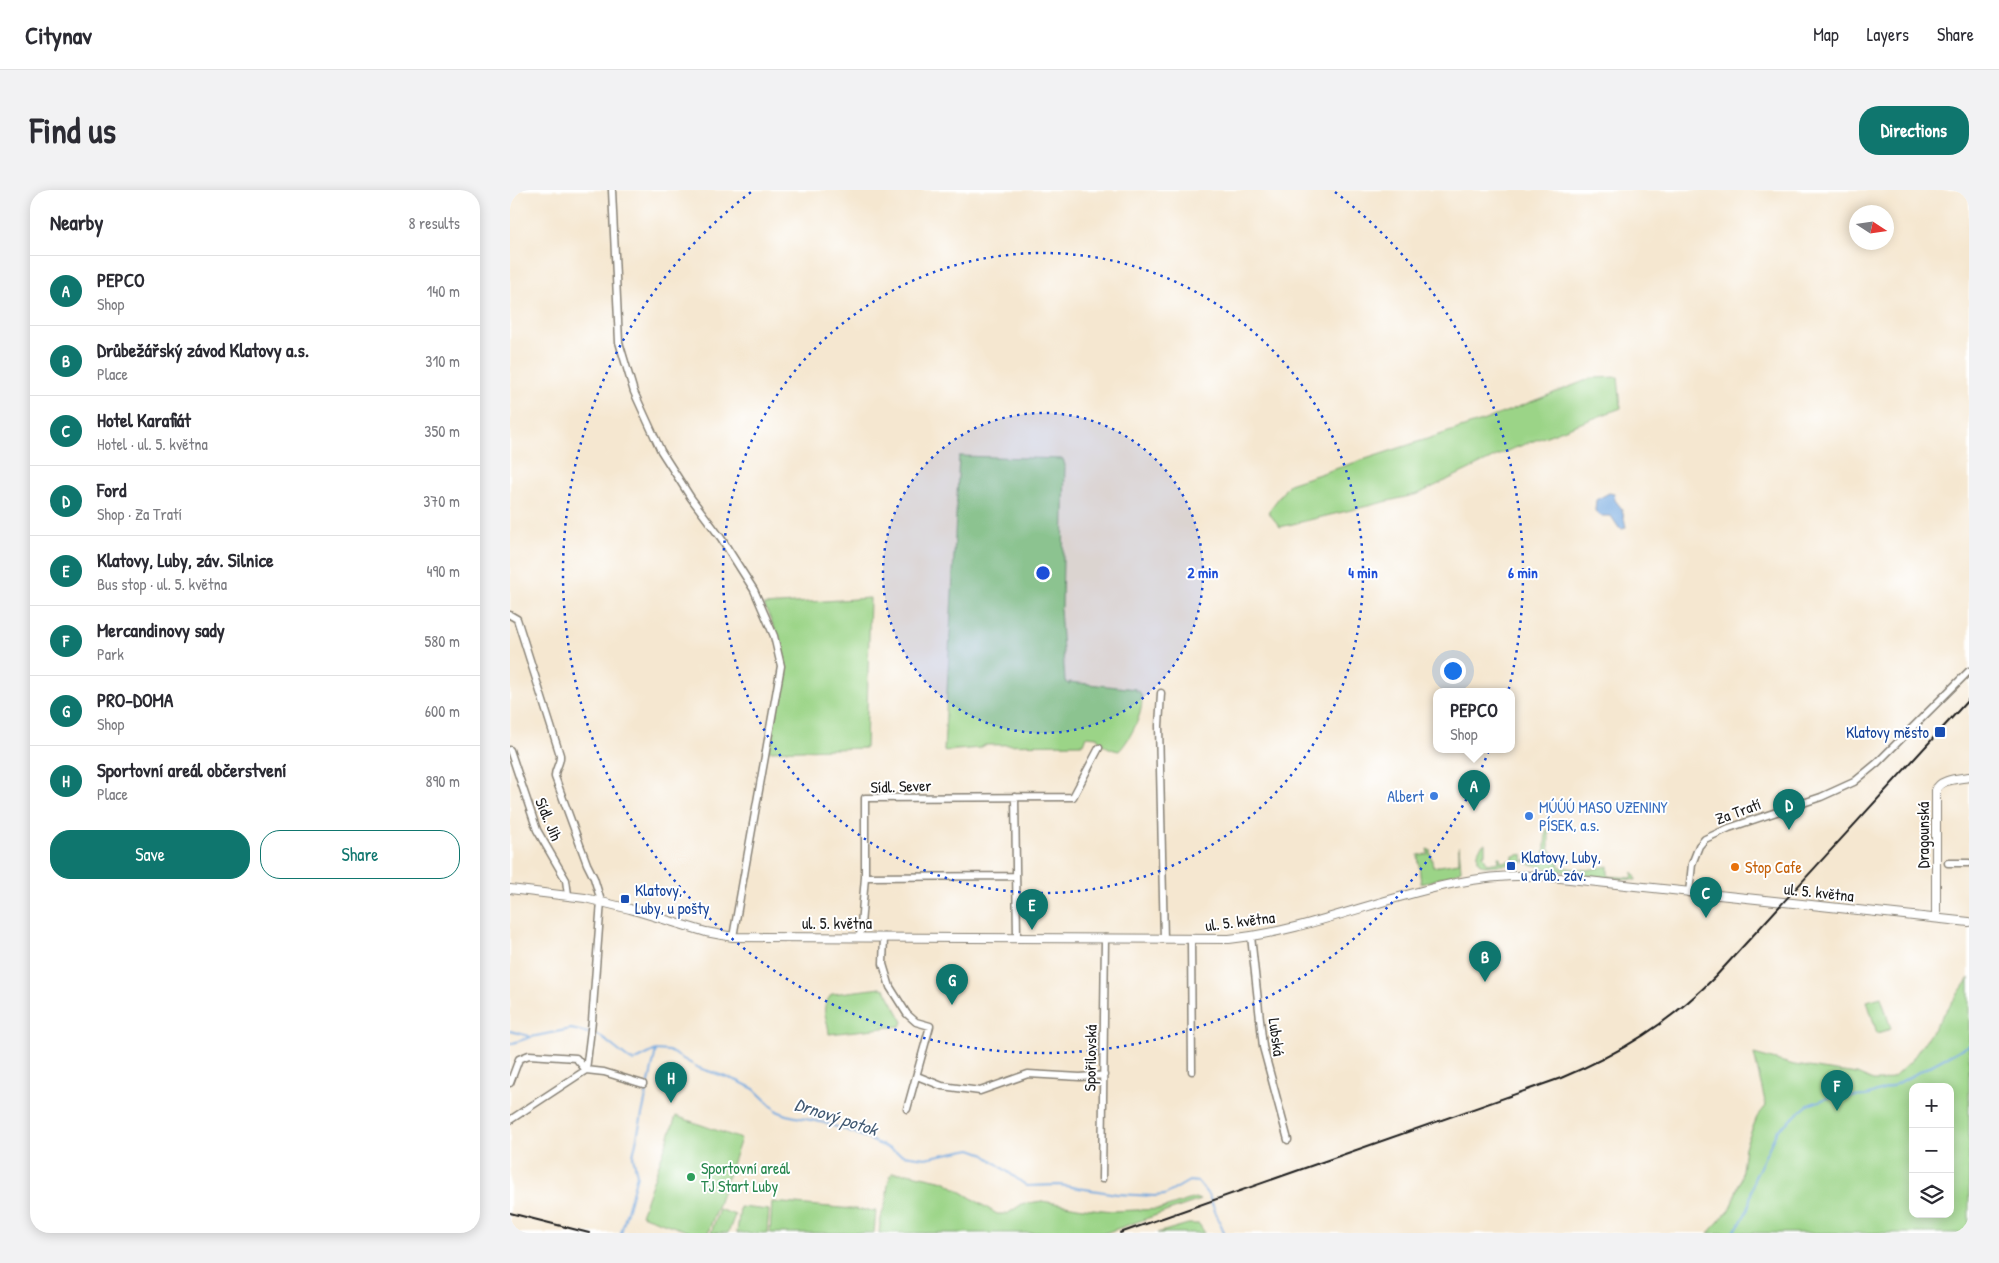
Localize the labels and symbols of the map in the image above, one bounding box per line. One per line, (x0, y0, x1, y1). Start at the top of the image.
north arrow (1849, 205, 1894, 250)
text: 2 min (1188, 562, 1219, 583)
text: 4 min (1348, 562, 1378, 583)
text: 6 min (1508, 562, 1538, 583)
centre of rings (1034, 564, 1052, 582)
your location (1440, 658, 1466, 684)
place label: Klatovy město (1846, 721, 1930, 743)
marker: Klatovy město (1933, 725, 1947, 739)
pin: A (1458, 770, 1490, 811)
street label: Sídl. Sever (870, 774, 932, 798)
place label: Albert (1387, 785, 1424, 807)
pin: D (1773, 789, 1805, 830)
marker: Albert (1428, 790, 1440, 802)
street label: Za Tratí (1712, 793, 1764, 829)
street label: Sídl. Jih (530, 794, 568, 844)
place label: MÚÚÚ MASO UZENINY PÍSEK, a.s. (1539, 796, 1668, 836)
street label: Dragounská (1912, 802, 1934, 868)
marker: MÚÚÚ MASO UZENINY PÍSEK, a.s. (1523, 810, 1535, 822)
place label: Klatovy, Luby, u drůb. záv. (1521, 846, 1601, 886)
place label: Stop Cafe (1745, 856, 1803, 878)
marker: Klatovy, Luby, u drůb. záv. (1505, 860, 1517, 872)
marker: Stop Cafe (1729, 861, 1741, 873)
pin: C (1690, 877, 1722, 918)
street label: ul. 5. května (1783, 877, 1855, 907)
place label: Klatovy, Luby, u pošty (635, 879, 710, 919)
pin: E (1016, 889, 1048, 930)
marker: Klatovy, Luby, u pošty (619, 893, 631, 905)
street label: ul. 5. května (1204, 906, 1276, 936)
street label: ul. 5. května (802, 912, 872, 934)
pin: B (1469, 941, 1501, 982)
pin: G (936, 964, 968, 1005)
street label: Lubská (1263, 1017, 1291, 1057)
street label: Spořilovská (1078, 1025, 1102, 1091)
pin: H (655, 1062, 687, 1103)
pin: F (1821, 1070, 1853, 1111)
water label: Drnový potok (792, 1091, 882, 1142)
place label: Sportovní areál TJ Start Luby (701, 1157, 791, 1197)
marker: Sportovní areál TJ Start Luby (685, 1171, 697, 1183)

